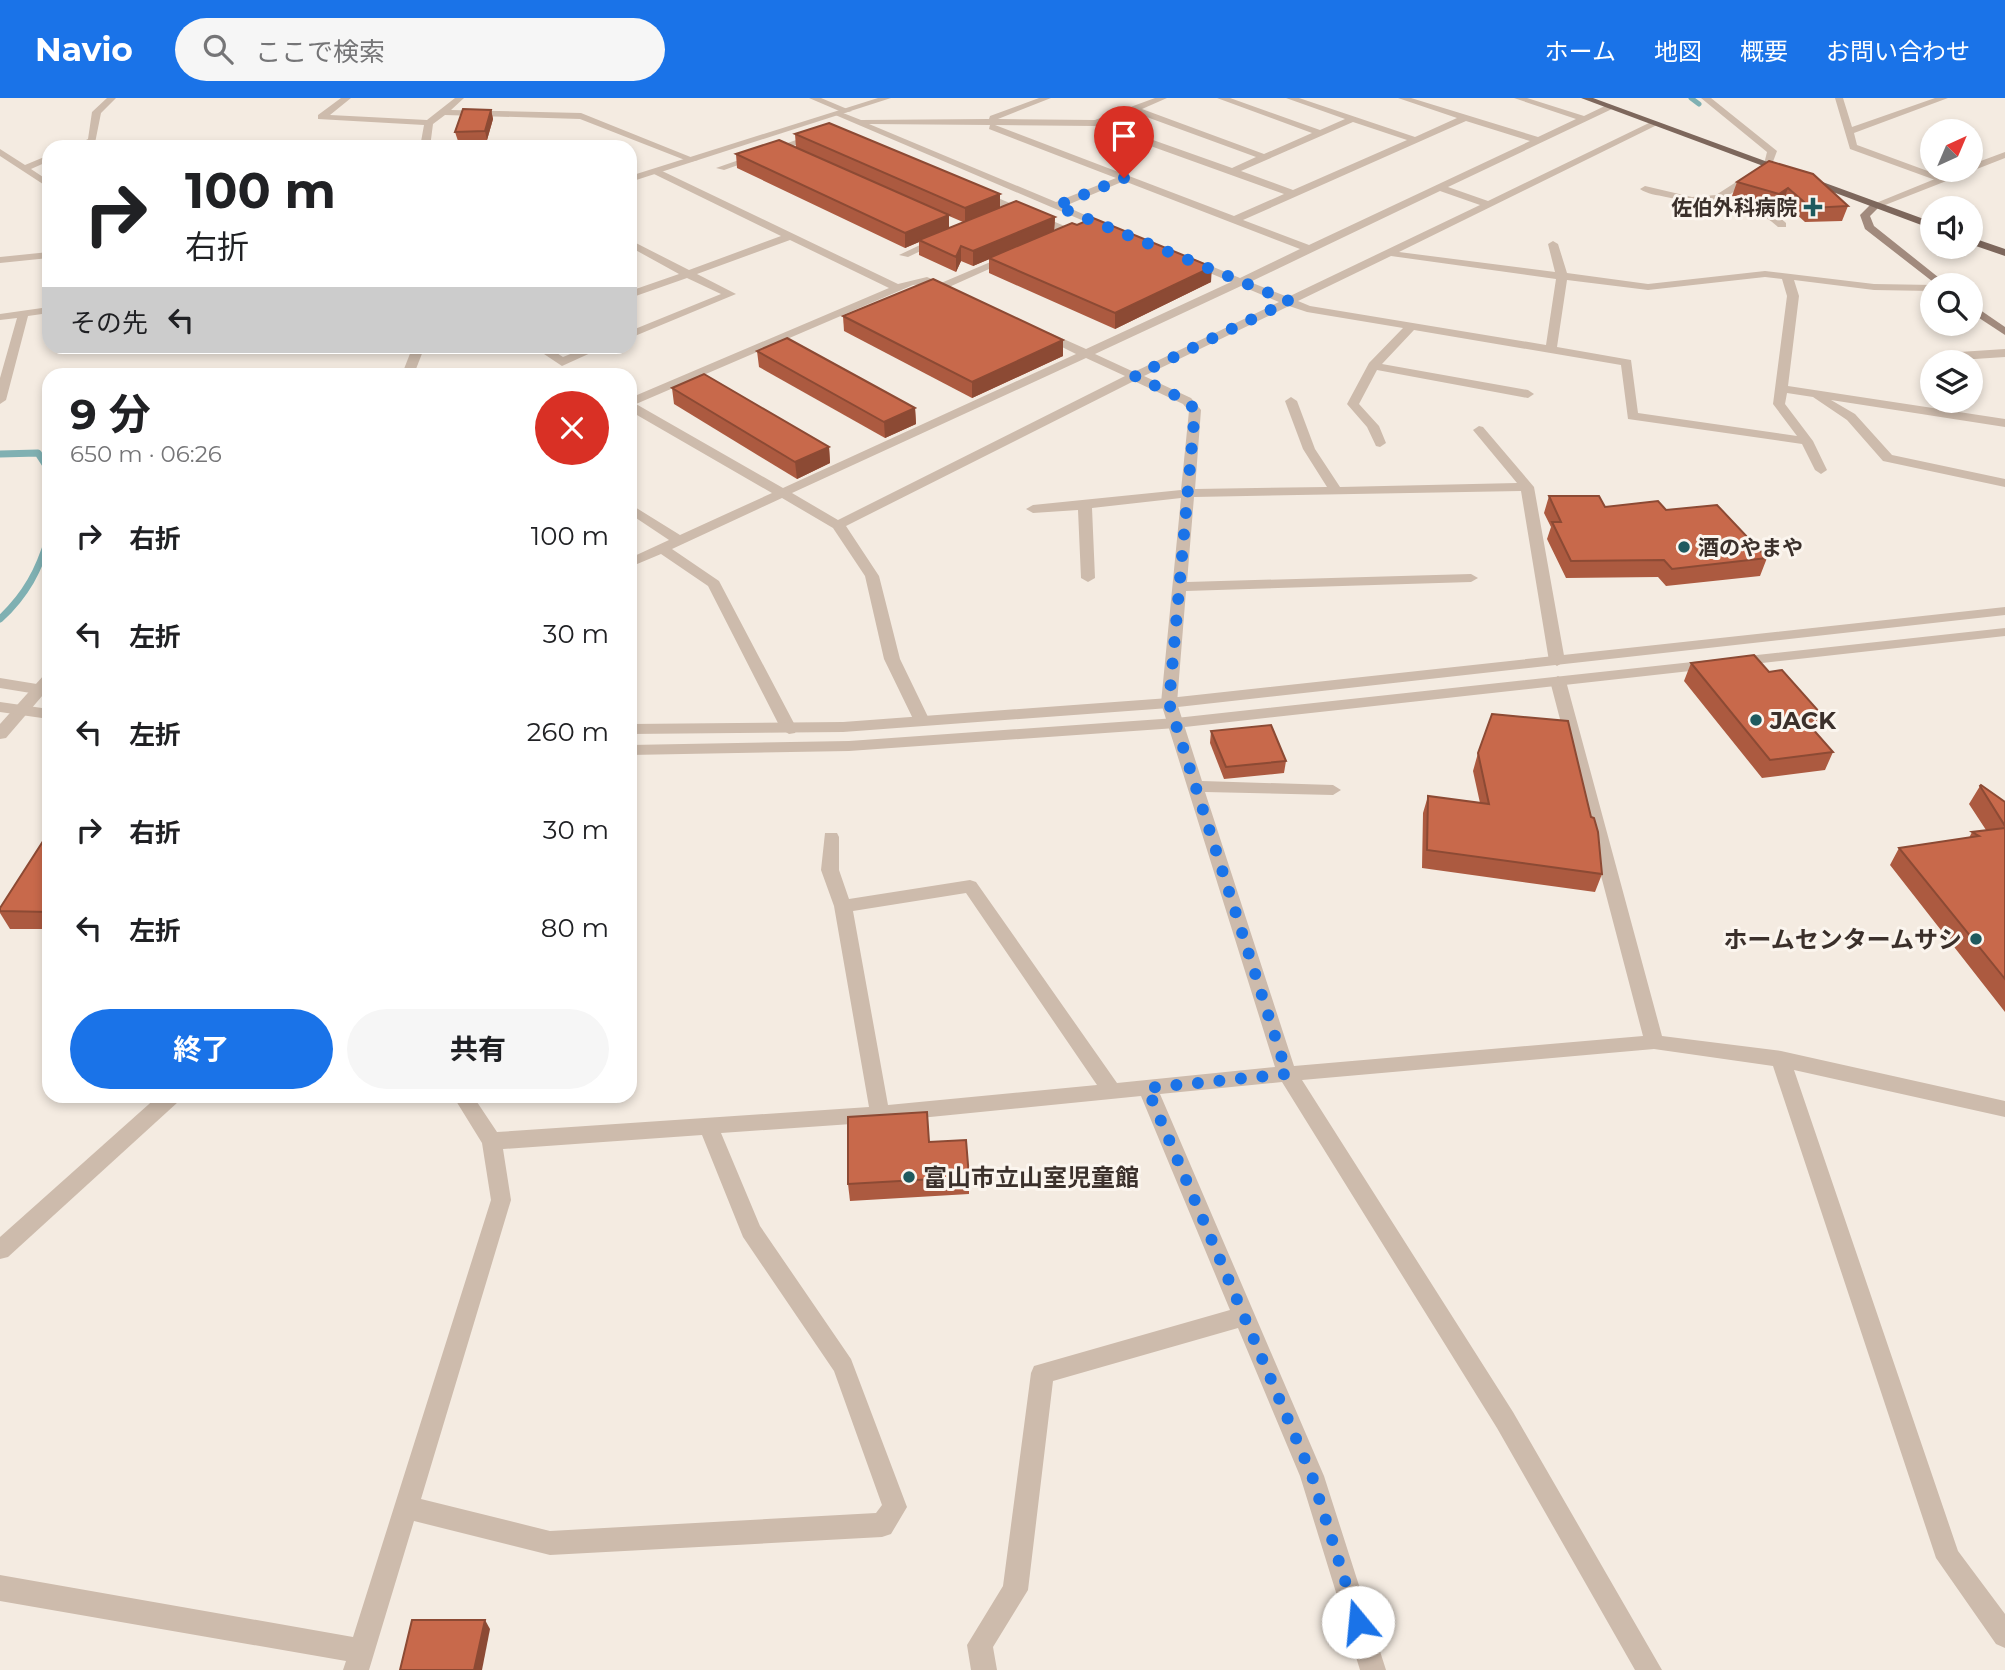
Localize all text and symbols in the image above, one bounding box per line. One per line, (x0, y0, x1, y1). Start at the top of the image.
search box (175, 18, 665, 81)
text: Navio (35, 29, 133, 69)
icon: search (199, 30, 237, 68)
text: ここで検索 (255, 36, 385, 68)
text: ホーム (1545, 37, 1616, 66)
text: 地図 (1654, 37, 1702, 66)
text: 概要 (1740, 37, 1788, 66)
text: お問い合わせ (1826, 37, 1970, 66)
pin (1094, 106, 1154, 178)
icon: arrive (1105, 117, 1143, 155)
north arrow (1920, 119, 1983, 182)
map controls (1920, 119, 1983, 413)
text: 100 m (185, 161, 336, 220)
icon: right (70, 168, 161, 259)
place label: 佐伯外科病院 (1671, 195, 1797, 220)
button: sound (1920, 196, 1983, 259)
marker: 佐伯外科病院 (1803, 197, 1823, 217)
text: 右折 (185, 227, 249, 266)
button: search (1920, 273, 1983, 336)
icon: left (162, 301, 200, 339)
text: その先 (70, 307, 148, 339)
button: layers (1920, 350, 1983, 413)
text: 9 分 (70, 388, 151, 440)
button: close (535, 391, 609, 465)
text: 650 m · 06:26 (70, 440, 222, 468)
icon: right (70, 517, 108, 555)
text: 100 m (531, 520, 609, 552)
text: 右折 (129, 523, 181, 555)
place label: 酒のやまや (1698, 535, 1803, 560)
marker: 酒のやまや (1676, 539, 1692, 555)
icon: left (70, 615, 108, 653)
text: 30 m (543, 618, 609, 650)
text: 左折 (129, 621, 181, 653)
place label: JACK (1769, 706, 1837, 735)
marker: JACK (1748, 712, 1764, 728)
icon: left (70, 713, 108, 751)
text: 260 m (527, 716, 609, 748)
text: 左折 (129, 719, 181, 751)
icon: right (70, 811, 108, 849)
text: 30 m (543, 814, 609, 846)
text: 右折 (129, 817, 181, 849)
icon: left (70, 909, 108, 947)
text: 80 m (541, 912, 609, 944)
text: 左折 (129, 915, 181, 947)
place label: ホームセンタームサシ (1723, 925, 1962, 954)
marker: ホームセンタームサシ (1968, 931, 1984, 947)
button: 終了 (70, 1009, 333, 1089)
button: 共有 (347, 1009, 609, 1089)
place label: 富山市立山室児童館 (923, 1163, 1139, 1192)
marker: 富山市立山室児童館 (901, 1169, 917, 1185)
position arrow (1321, 1585, 1395, 1659)

